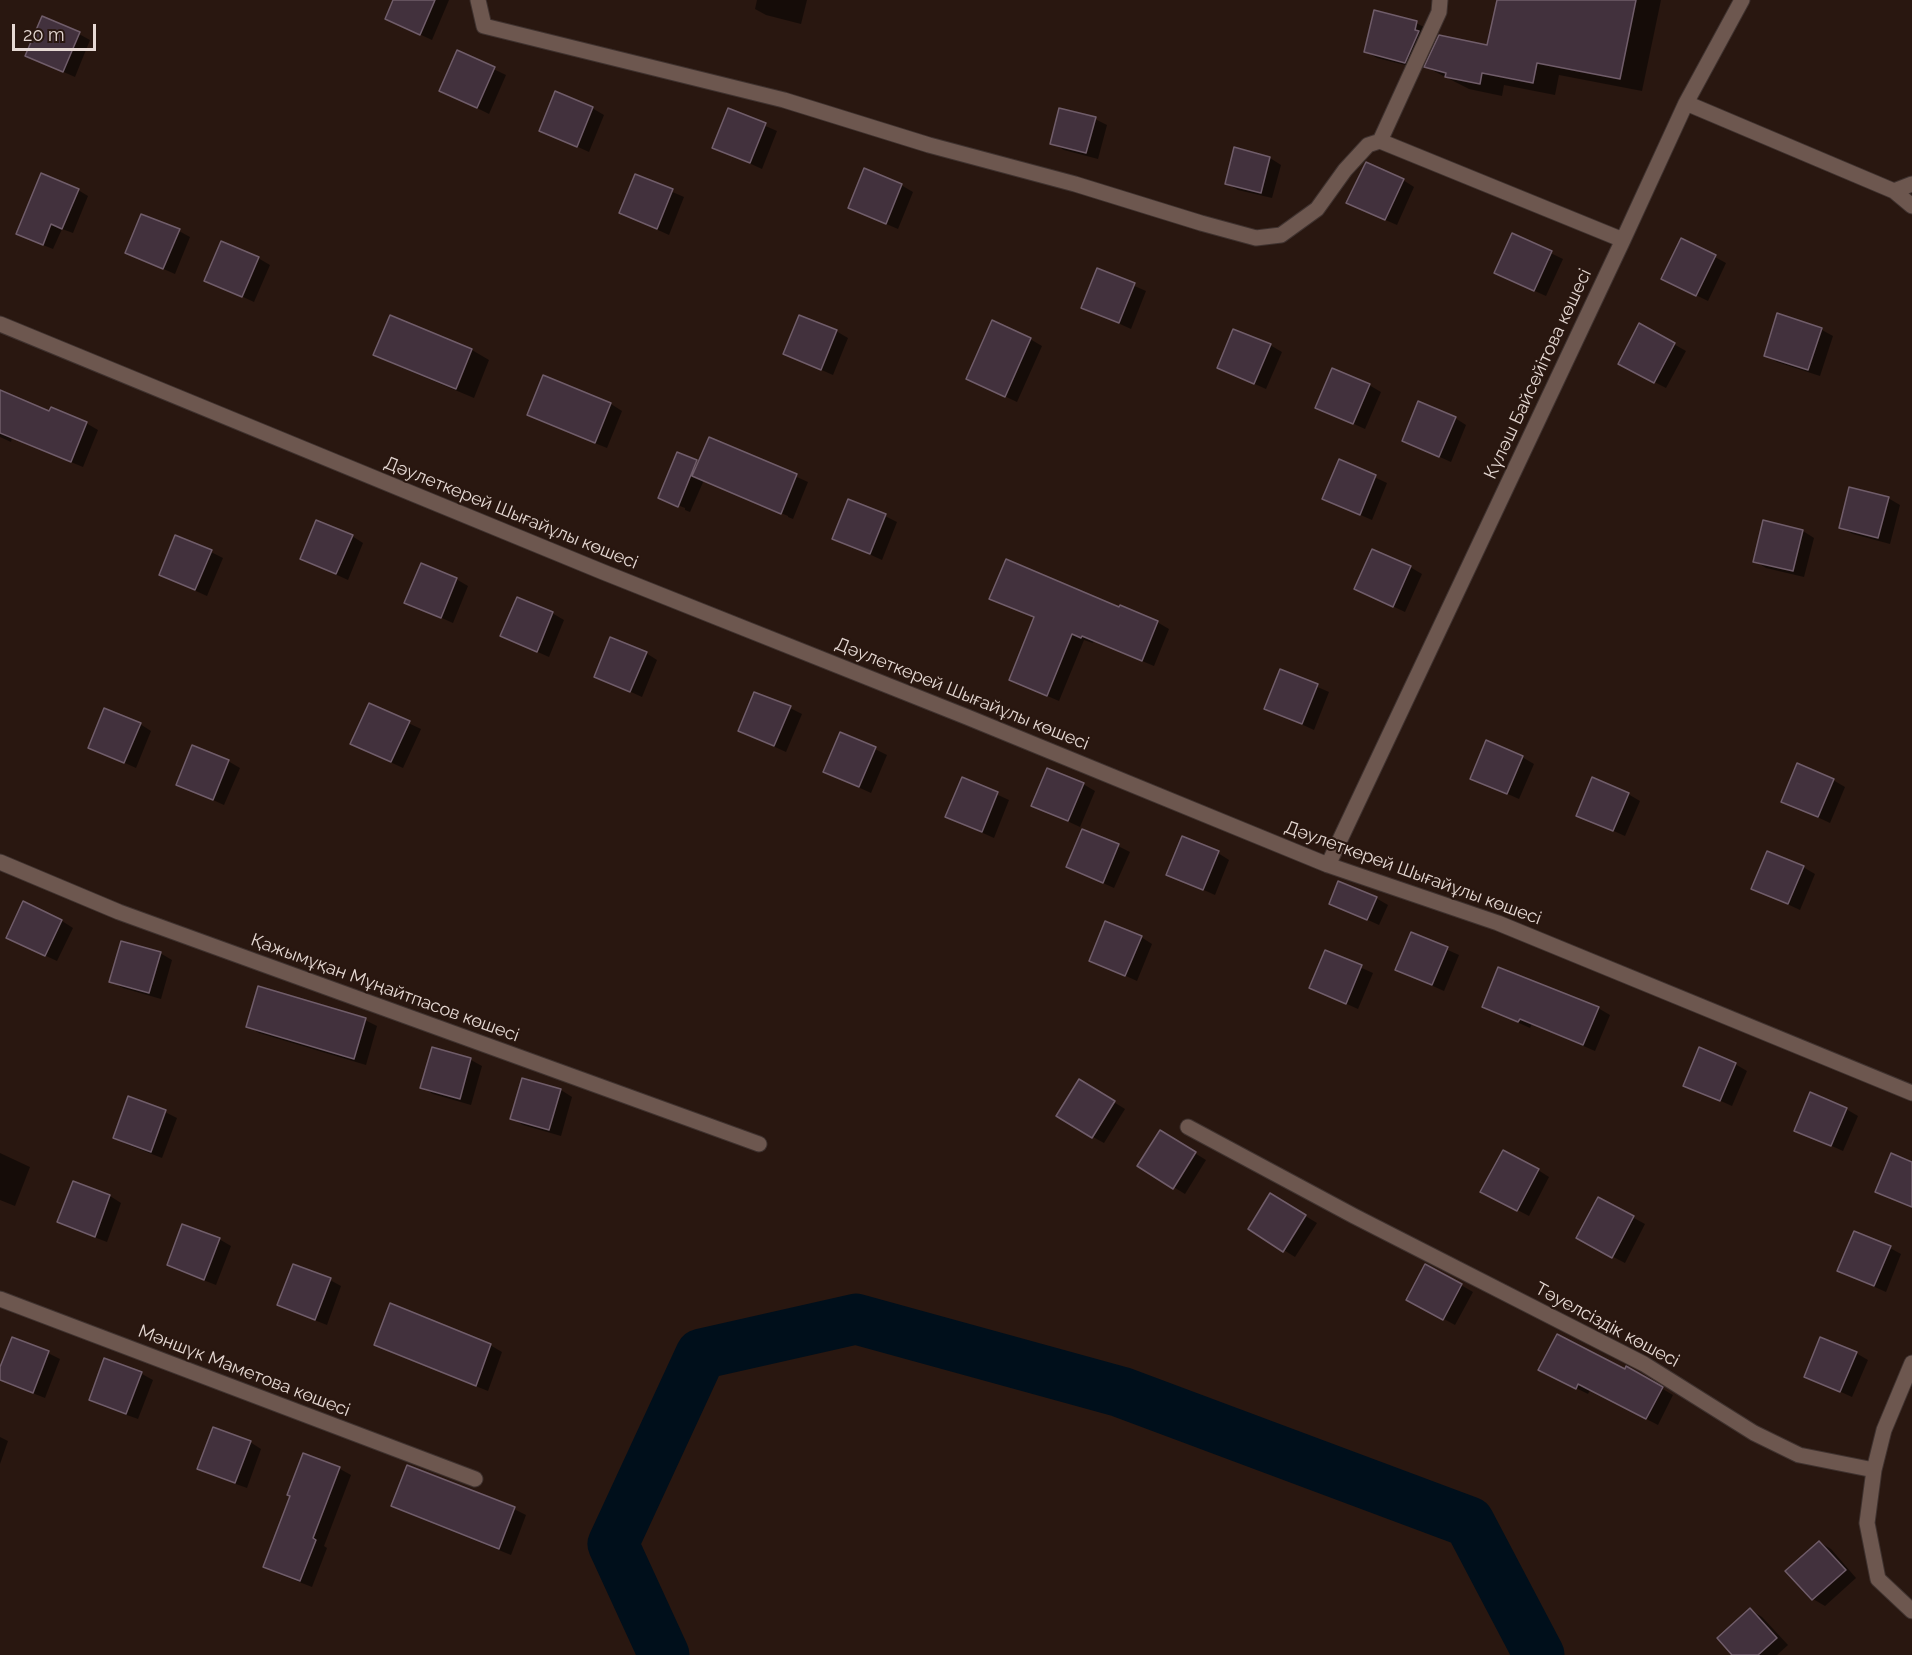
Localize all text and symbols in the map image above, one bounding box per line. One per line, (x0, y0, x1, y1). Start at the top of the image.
scale bar (15, 12, 99, 50)
text: 20 m (23, 24, 65, 45)
street label: Күләш Байсейітова көшесі (1480, 266, 1596, 482)
street label: Дәулеткерей Шығайұлы көшесі (381, 452, 641, 574)
street label: Дәулеткерей Шығайұлы көшесі (832, 633, 1092, 755)
street label: Дәулеткерей Шығайұлы көшесі (1282, 816, 1544, 930)
street label: Қажымұқан Мұңайтпасов көшесі (248, 929, 522, 1047)
street label: Тәуелсіздік көшесі (1531, 1278, 1683, 1372)
street label: Мәншүк Маметова көшесі (135, 1321, 353, 1421)

